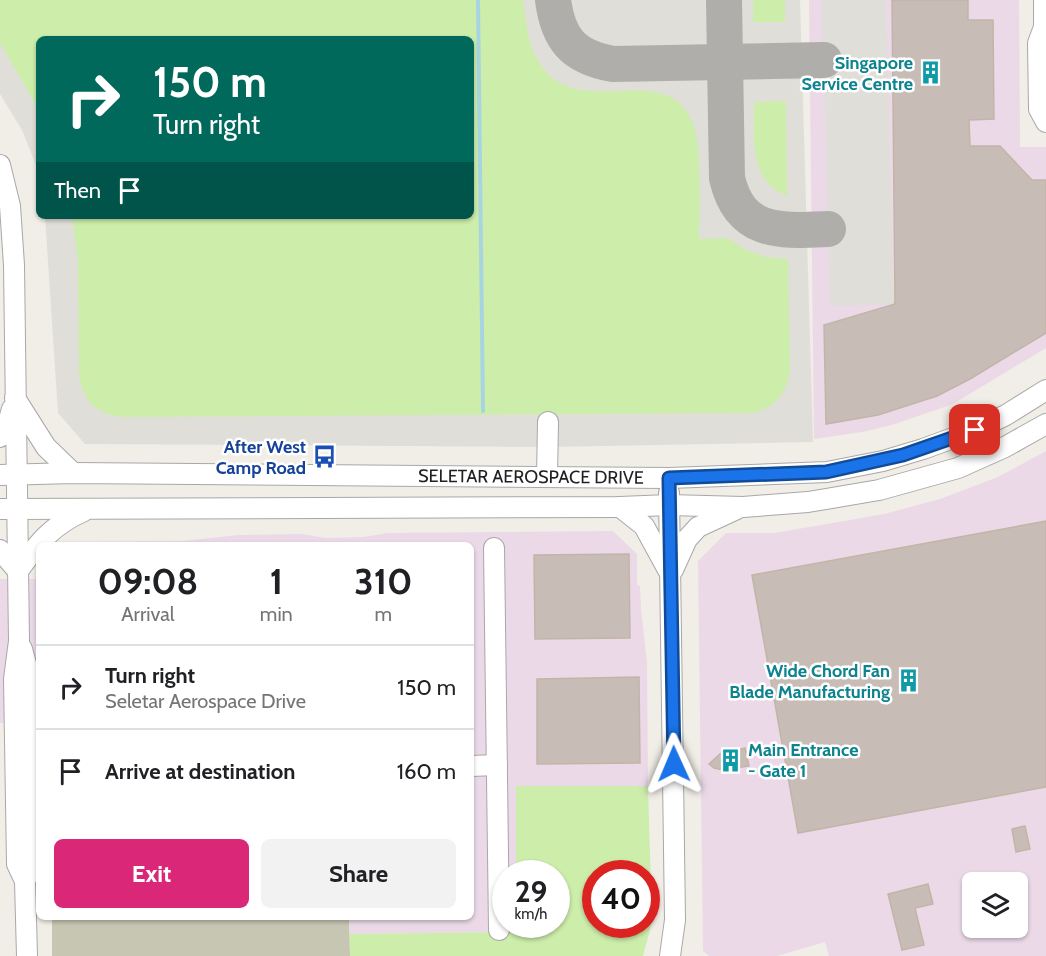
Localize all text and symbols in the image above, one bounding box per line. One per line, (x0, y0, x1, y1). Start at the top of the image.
place label: Singapore Service Centre (802, 52, 913, 95)
text: 150 m (153, 56, 267, 108)
icon: right (54, 60, 132, 138)
building icon: Singapore Service Centre (918, 60, 944, 86)
text: Turn right (153, 108, 260, 141)
icon: arrive (113, 174, 146, 207)
text: Then (54, 177, 101, 204)
pin (949, 404, 1000, 455)
icon: arrive (958, 413, 991, 446)
place label: After West Camp Road (216, 436, 306, 479)
bus stop icon: After West Camp Road (311, 444, 337, 470)
street label: SELETAR AEROSPACE DRIVE (418, 465, 644, 489)
text: 09:08 (98, 559, 198, 603)
text: 1 (270, 559, 283, 603)
text: 310 (354, 559, 412, 603)
text: Arrival (121, 602, 175, 626)
text: min (260, 602, 293, 626)
text: m (375, 602, 392, 626)
place label: Wide Chord Fan Blade Manufacturing (729, 660, 890, 703)
text: Turn right (105, 662, 195, 689)
building icon: Wide Chord Fan Blade Manufacturing (895, 668, 921, 694)
icon: right (54, 671, 87, 704)
text: 150 m (397, 674, 456, 701)
text: Seletar Aerospace Drive (105, 689, 306, 713)
position arrow (642, 732, 706, 796)
place label: Main Entrance - Gate 1 (748, 739, 858, 782)
building icon: Main Entrance - Gate 1 (717, 747, 743, 773)
icon: arrive (54, 755, 87, 788)
text: Arrive at destination (105, 758, 295, 785)
text: 160 m (397, 758, 456, 785)
button: Exit (54, 839, 249, 908)
button: Share (261, 839, 456, 908)
speed limit sign: 40 (582, 860, 660, 938)
map controls (962, 872, 1028, 938)
button: layers (962, 872, 1028, 938)
text: 29 (515, 873, 547, 910)
text: km/h (515, 905, 547, 923)

